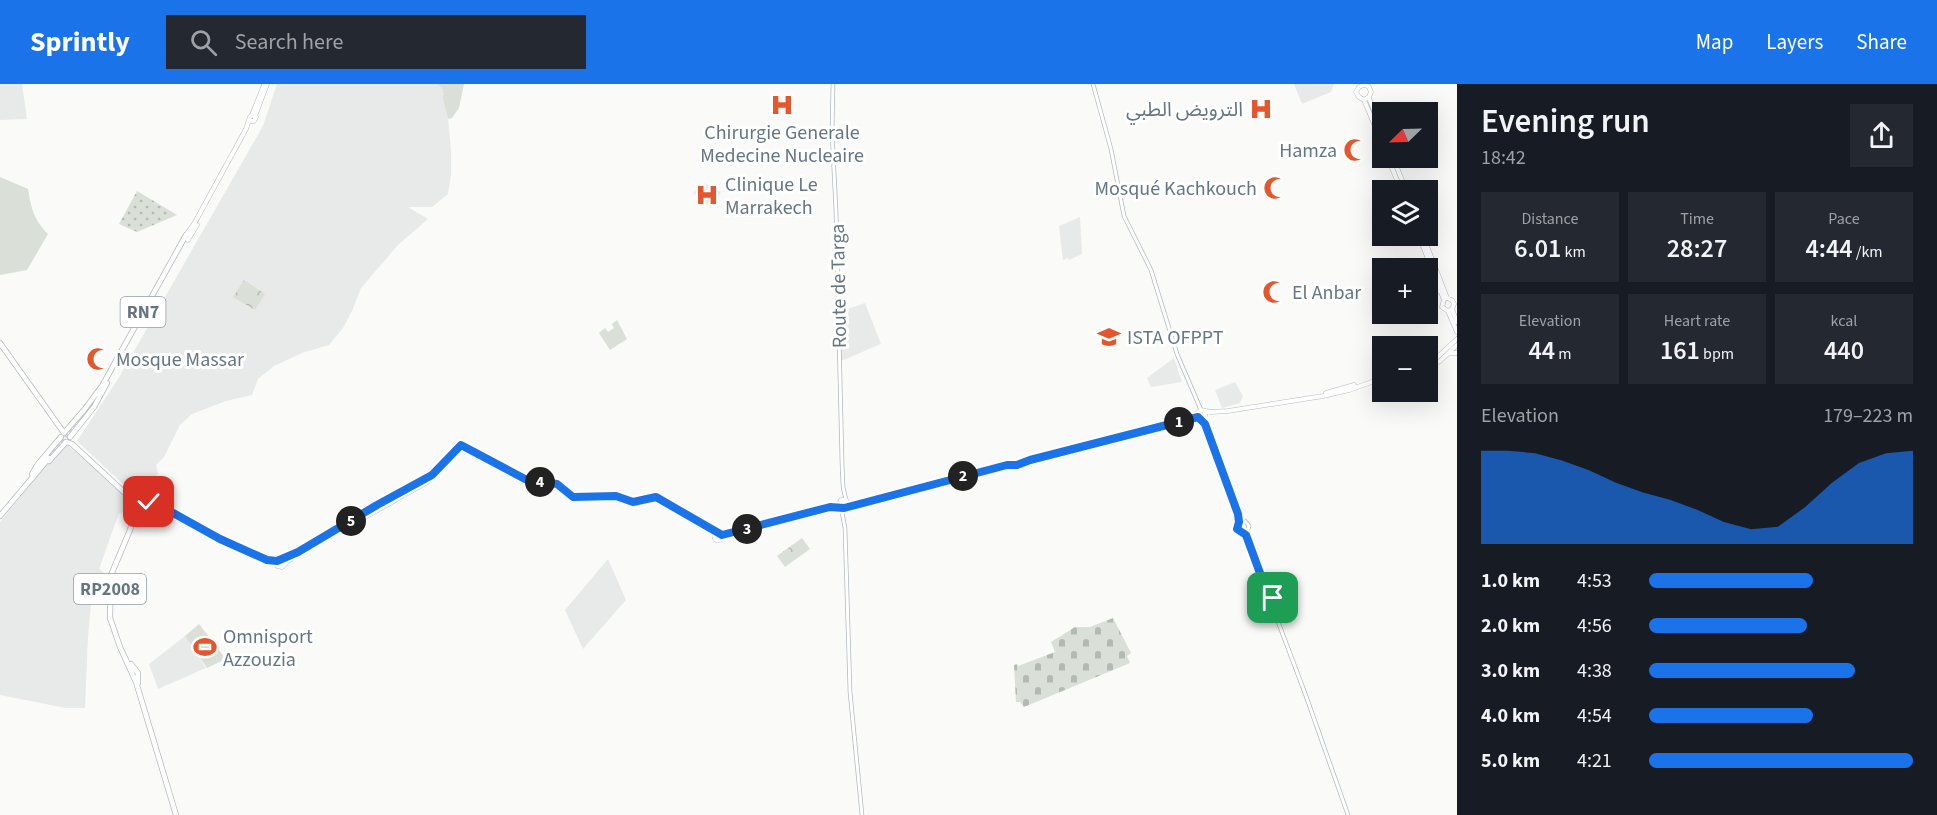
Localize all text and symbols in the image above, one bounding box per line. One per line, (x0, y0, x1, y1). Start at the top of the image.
search box (166, 15, 586, 69)
text: Sprintly (30, 22, 130, 62)
icon: search (187, 26, 220, 59)
text: Search here (235, 26, 343, 58)
text: Map (1696, 27, 1733, 57)
text: Layers (1766, 27, 1823, 57)
text: Share (1856, 27, 1907, 57)
hospital icon: Chirurgie Generale Medecine Nucleaire (769, 92, 795, 118)
place label: الترويض الطبي (1126, 96, 1243, 125)
hospital icon: الترويض الطبي (1248, 96, 1274, 122)
text: Evening run (1481, 98, 1650, 145)
north arrow (1372, 102, 1438, 168)
map controls (1372, 102, 1438, 402)
button: share (1850, 104, 1913, 167)
place label: Chirurgie Generale Medecine Nucleaire (700, 119, 864, 170)
place label: Hamza (1279, 137, 1337, 165)
mosque icon: Hamza (1342, 137, 1368, 163)
text: 18:42 (1481, 144, 1526, 172)
place label: Clinique Le Marrakech (725, 171, 818, 222)
place label: Mosqué Kachkouch (1094, 175, 1257, 203)
mosque icon: Mosqué Kachkouch (1262, 175, 1288, 201)
button: layers (1372, 180, 1438, 246)
hospital icon: Clinique Le Marrakech (694, 182, 720, 208)
text: Distance (1522, 208, 1578, 230)
text: Time (1680, 208, 1714, 230)
text: Pace (1828, 208, 1860, 230)
street label: Route de Targa (824, 224, 854, 348)
text: 6.01 (1514, 230, 1561, 267)
text: 28:27 (1667, 230, 1727, 267)
text: 4:44 (1805, 230, 1853, 267)
text: km (1561, 241, 1586, 263)
text: /km (1853, 241, 1883, 263)
button: + (1372, 258, 1438, 324)
mosque icon: El Anbar (1261, 279, 1287, 305)
place label: El Anbar (1292, 279, 1361, 307)
road number: RN7 (120, 297, 166, 327)
text: Elevation (1519, 310, 1581, 332)
text: Heart rate (1664, 310, 1730, 332)
text: kcal (1831, 310, 1857, 332)
school or university icon: ISTA OFPPT (1096, 324, 1122, 350)
place label: ISTA OFPPT (1127, 324, 1224, 352)
text: 44 (1528, 332, 1555, 369)
text: 161 (1660, 332, 1700, 369)
text: 440 (1824, 332, 1864, 369)
button: − (1372, 336, 1438, 402)
text: m (1555, 343, 1572, 365)
text: bpm (1700, 343, 1734, 365)
mosque icon: Mosque Massar (85, 346, 111, 372)
place label: Mosque Massar (116, 346, 244, 374)
text: Elevation (1481, 402, 1559, 430)
text: 179–223 m (1823, 402, 1913, 430)
pin: 1 (1164, 407, 1194, 437)
text: 1 (1175, 411, 1183, 433)
pin: 2 (948, 461, 978, 491)
text: 2 (959, 465, 967, 487)
pin: 4 (525, 467, 555, 497)
text: 4 (536, 471, 544, 493)
pin (123, 476, 174, 527)
icon: check (132, 485, 165, 518)
pin: 5 (336, 506, 366, 536)
text: 5 (347, 510, 355, 532)
pin: 3 (732, 514, 762, 544)
text: 3 (743, 518, 751, 540)
text: 1.0 km (1481, 567, 1540, 595)
text: 4:53 (1577, 567, 1612, 595)
pin (1247, 572, 1298, 623)
road number: RP2008 (74, 574, 146, 604)
icon: arrive (1256, 581, 1289, 614)
text: 2.0 km (1481, 612, 1540, 640)
text: 4:56 (1577, 612, 1612, 640)
place label: Omnisport Azzouzia (223, 623, 313, 674)
sports icon: Omnisport Azzouzia (192, 634, 218, 660)
text: 3.0 km (1481, 657, 1540, 685)
text: 4:38 (1577, 657, 1612, 685)
text: 4.0 km (1481, 702, 1540, 730)
text: 4:54 (1577, 702, 1612, 730)
text: 5.0 km (1481, 747, 1540, 775)
text: 4:21 (1577, 747, 1612, 775)

